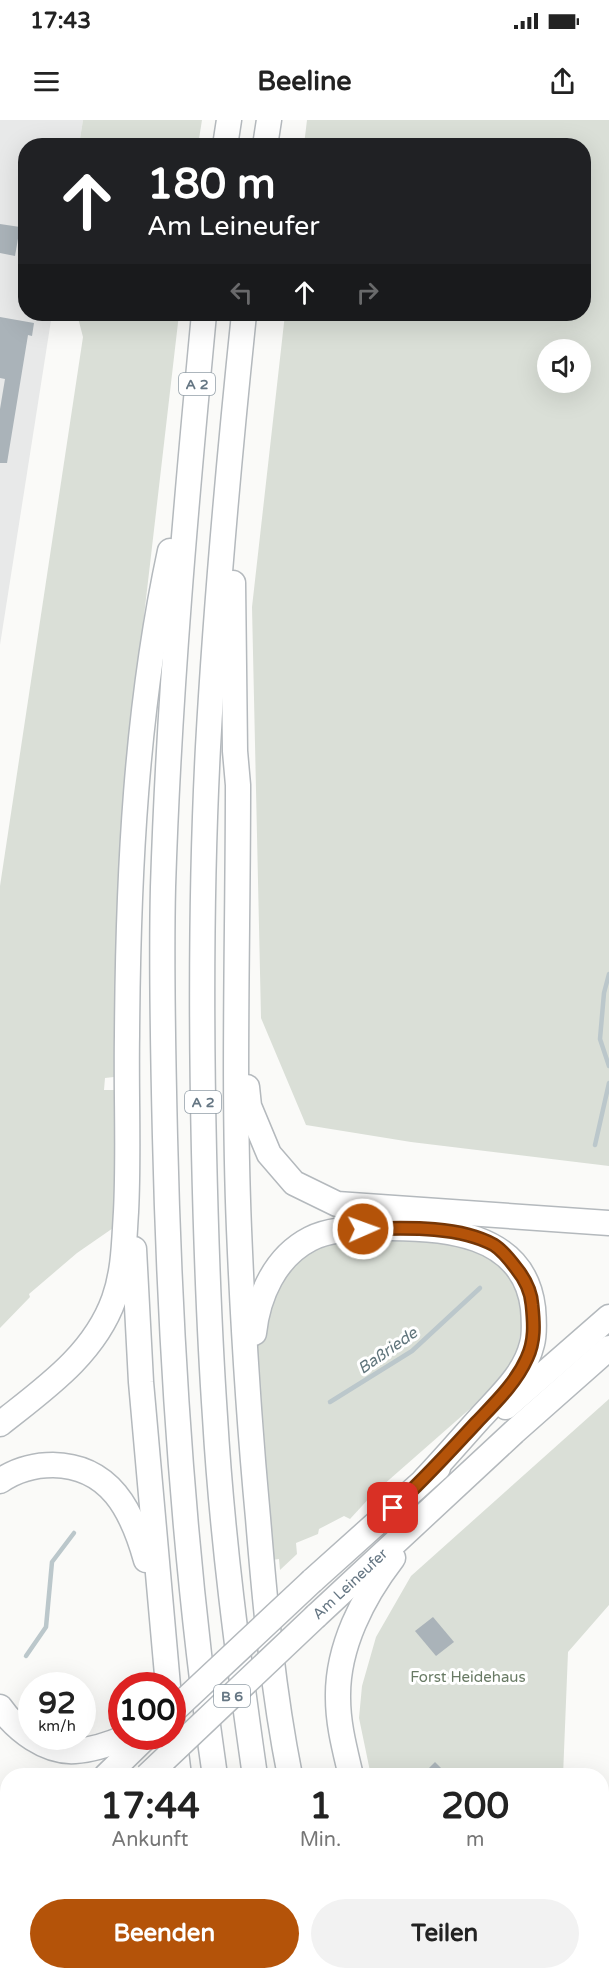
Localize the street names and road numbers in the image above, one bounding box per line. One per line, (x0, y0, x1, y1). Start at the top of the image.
road number: A 2 (179, 373, 215, 395)
road number: A 2 (185, 1091, 221, 1113)
street label: Am Leineufer (309, 1545, 391, 1623)
road number: B 6 (214, 1685, 250, 1707)

